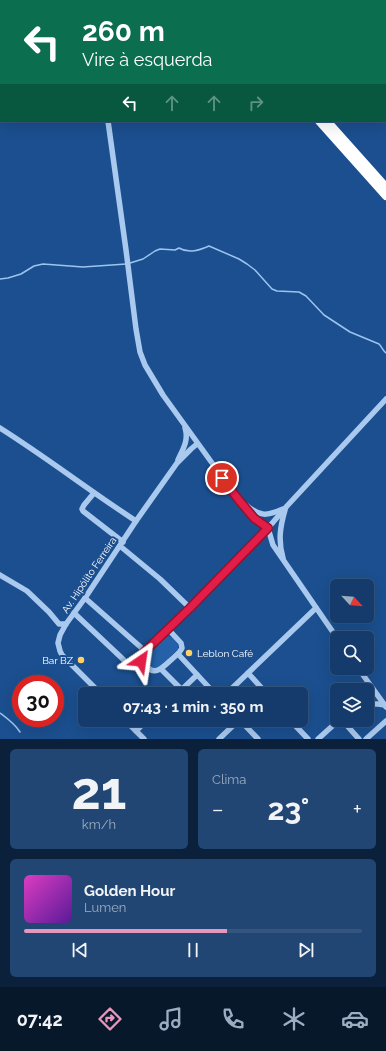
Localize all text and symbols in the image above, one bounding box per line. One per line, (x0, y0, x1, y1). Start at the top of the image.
text: 260 m (82, 15, 165, 48)
icon: left (16, 16, 68, 68)
text: Vire à esquerda (82, 49, 212, 70)
icon: left (119, 92, 141, 114)
icon: ahead (161, 92, 183, 114)
icon: ahead (203, 92, 225, 114)
icon: right (245, 92, 267, 114)
pin (205, 461, 239, 495)
icon: arrive (211, 467, 233, 489)
street label: Av. Hipólito Ferreira (60, 535, 118, 615)
north arrow (330, 579, 374, 623)
map controls (330, 579, 374, 727)
button: search (330, 631, 374, 675)
position arrow (120, 640, 162, 682)
marker: Leblon Café (184, 648, 194, 658)
place label: Leblon Café (197, 648, 253, 659)
place label: Bar BZ (42, 655, 73, 666)
marker: Bar BZ (76, 655, 86, 665)
speed limit sign: 30 (12, 675, 64, 727)
button: layers (330, 683, 374, 727)
text: 07:43 · 1 min · 350 m (123, 698, 263, 716)
text: 21 (71, 760, 127, 821)
text: Clima (212, 772, 246, 787)
text: 23° (267, 792, 309, 827)
text: − (212, 796, 224, 822)
text: + (353, 796, 362, 822)
text: km/h (82, 817, 116, 832)
text: Golden Hour (84, 882, 175, 900)
text: Lumen (84, 900, 126, 915)
icon: previous (69, 939, 91, 961)
icon: pause (182, 939, 204, 961)
icon: next (295, 939, 317, 961)
icon: directions (96, 1005, 124, 1033)
icon: music (157, 1005, 185, 1033)
icon: phone (219, 1005, 247, 1033)
icon: climate (280, 1005, 308, 1033)
icon: car (341, 1005, 369, 1033)
text: 07:42 (17, 1009, 63, 1030)

